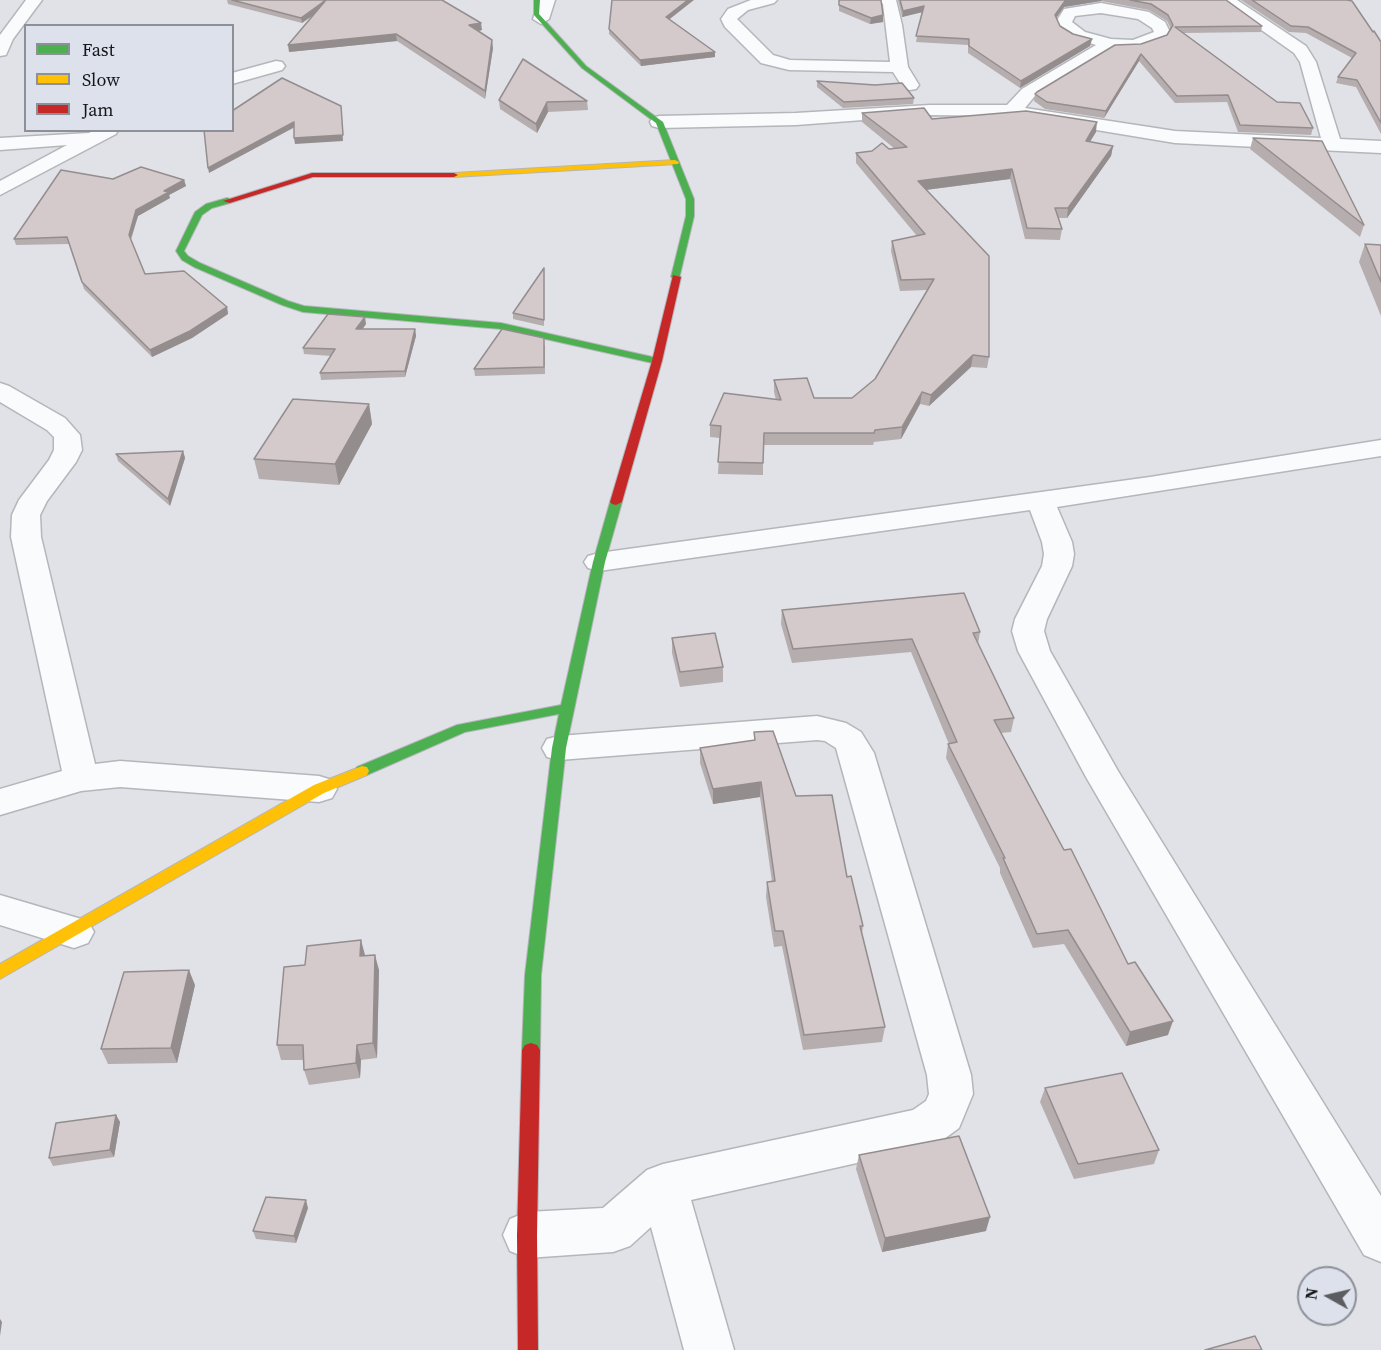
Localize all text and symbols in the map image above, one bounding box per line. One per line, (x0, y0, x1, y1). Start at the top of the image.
legend (24, 24, 234, 132)
text: Fast (82, 37, 115, 62)
text: Slow (82, 67, 120, 92)
text: Jam (82, 97, 114, 122)
north arrow (1297, 1266, 1357, 1326)
text: N (1299, 1286, 1323, 1301)

